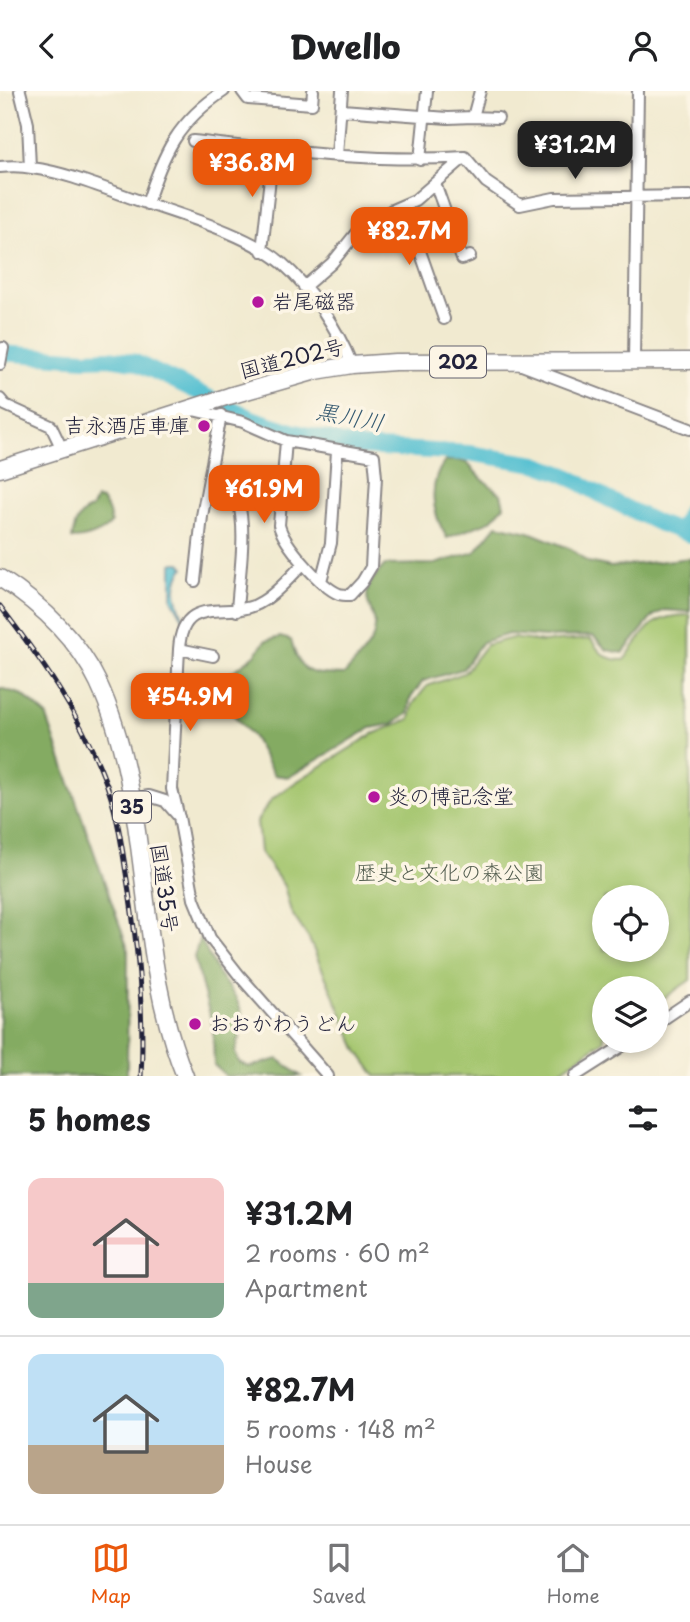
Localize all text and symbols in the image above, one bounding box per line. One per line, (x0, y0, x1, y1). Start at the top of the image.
text: Dwello (290, 22, 400, 70)
icon: back (28, 27, 66, 65)
icon: person (624, 27, 662, 65)
pin: ¥31.2M (518, 122, 632, 181)
text: ¥31.2M (534, 126, 616, 161)
pin: ¥36.8M (195, 139, 309, 199)
text: ¥36.8M (209, 144, 295, 179)
pin: ¥82.7M (352, 207, 466, 267)
text: ¥82.7M (367, 212, 451, 247)
place label: 岩尾磁器 (272, 284, 356, 316)
marker: 岩尾磁器 (250, 294, 266, 310)
street label: 国道202号 (236, 329, 347, 386)
road number: 202 (430, 347, 486, 377)
water label: 黒川川 (313, 392, 387, 439)
place label: 吉永酒店車庫 (64, 408, 190, 440)
marker: 吉永酒店車庫 (196, 418, 212, 434)
pin: ¥61.9M (207, 465, 321, 525)
text: ¥61.9M (225, 470, 303, 505)
pin: ¥54.9M (133, 673, 247, 733)
text: ¥54.9M (147, 678, 233, 713)
place label: 炎の博記念堂 (388, 779, 514, 811)
marker: 炎の博記念堂 (366, 789, 382, 805)
road number: 35 (113, 792, 151, 823)
street label: 国道35号 (144, 841, 188, 934)
park label: 歴史と文化の森公園 (356, 855, 545, 887)
map controls (592, 885, 669, 1053)
button: locate (592, 885, 669, 962)
button: layers (592, 976, 669, 1053)
place label: おおかわうどん (209, 1006, 356, 1038)
marker: おおかわうどん (187, 1016, 203, 1032)
text: 5 homes (28, 1096, 151, 1141)
icon: filters (624, 1099, 662, 1137)
text: ¥31.2M (245, 1190, 353, 1235)
icon: home (84, 1206, 168, 1290)
text: 2 rooms · 60 m² (245, 1235, 430, 1270)
text: Apartment (245, 1270, 368, 1305)
text: ¥82.7M (245, 1366, 355, 1411)
icon: home (84, 1382, 168, 1466)
text: 5 rooms · 148 m² (245, 1411, 436, 1446)
text: House (245, 1446, 312, 1481)
tab: Map (90, 1539, 131, 1609)
tab: Saved (312, 1539, 366, 1609)
tab: Home (547, 1539, 600, 1609)

